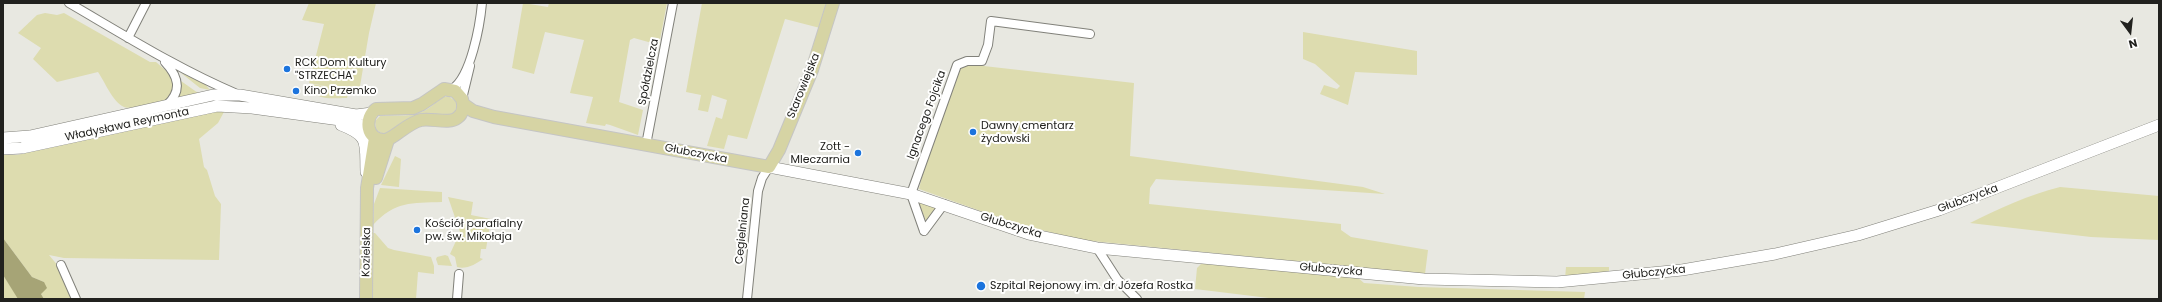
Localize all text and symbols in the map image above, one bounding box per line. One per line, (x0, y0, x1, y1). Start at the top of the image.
north arrow (2110, 12, 2150, 52)
text: N (2127, 35, 2139, 52)
street label: Spółdzielcza (636, 38, 662, 106)
street label: Starowiejska (785, 51, 823, 121)
place label: RCK Dom Kultury "STRZECHA" (295, 56, 386, 82)
marker: RCK Dom Kultury "STRZECHA" (282, 64, 292, 74)
street label: Ignacego Fojcika (905, 69, 949, 161)
place label: Kino Przemko (304, 84, 377, 98)
marker: Kino Przemko (291, 86, 301, 96)
street label: Władysława Reymonta (64, 105, 190, 145)
place label: Dawny cmentarz żydowski (981, 119, 1074, 145)
marker: Dawny cmentarz żydowski (968, 127, 978, 137)
place label: Zott - Mleczarnia (791, 140, 850, 166)
street label: Głubczycka (664, 141, 728, 167)
marker: Zott - Mleczarnia (853, 148, 863, 158)
street label: Głubczycka (1936, 182, 2000, 216)
street label: Cegielniana (733, 197, 753, 265)
street label: Głubczycka (979, 210, 1043, 242)
place label: Kościół parafialny pw. św. Mikołaja (425, 217, 523, 243)
marker: Kościół parafialny pw. św. Mikołaja (412, 225, 422, 235)
street label: Kozielska (360, 227, 374, 277)
street label: Głubczycka (1299, 261, 1363, 279)
street label: Głubczycka (1622, 263, 1686, 283)
place label: Szpital Rejonowy im. dr Józefa Rostka (990, 279, 1193, 293)
marker: Szpital Rejonowy im. dr Józefa Rostka (975, 280, 987, 292)

